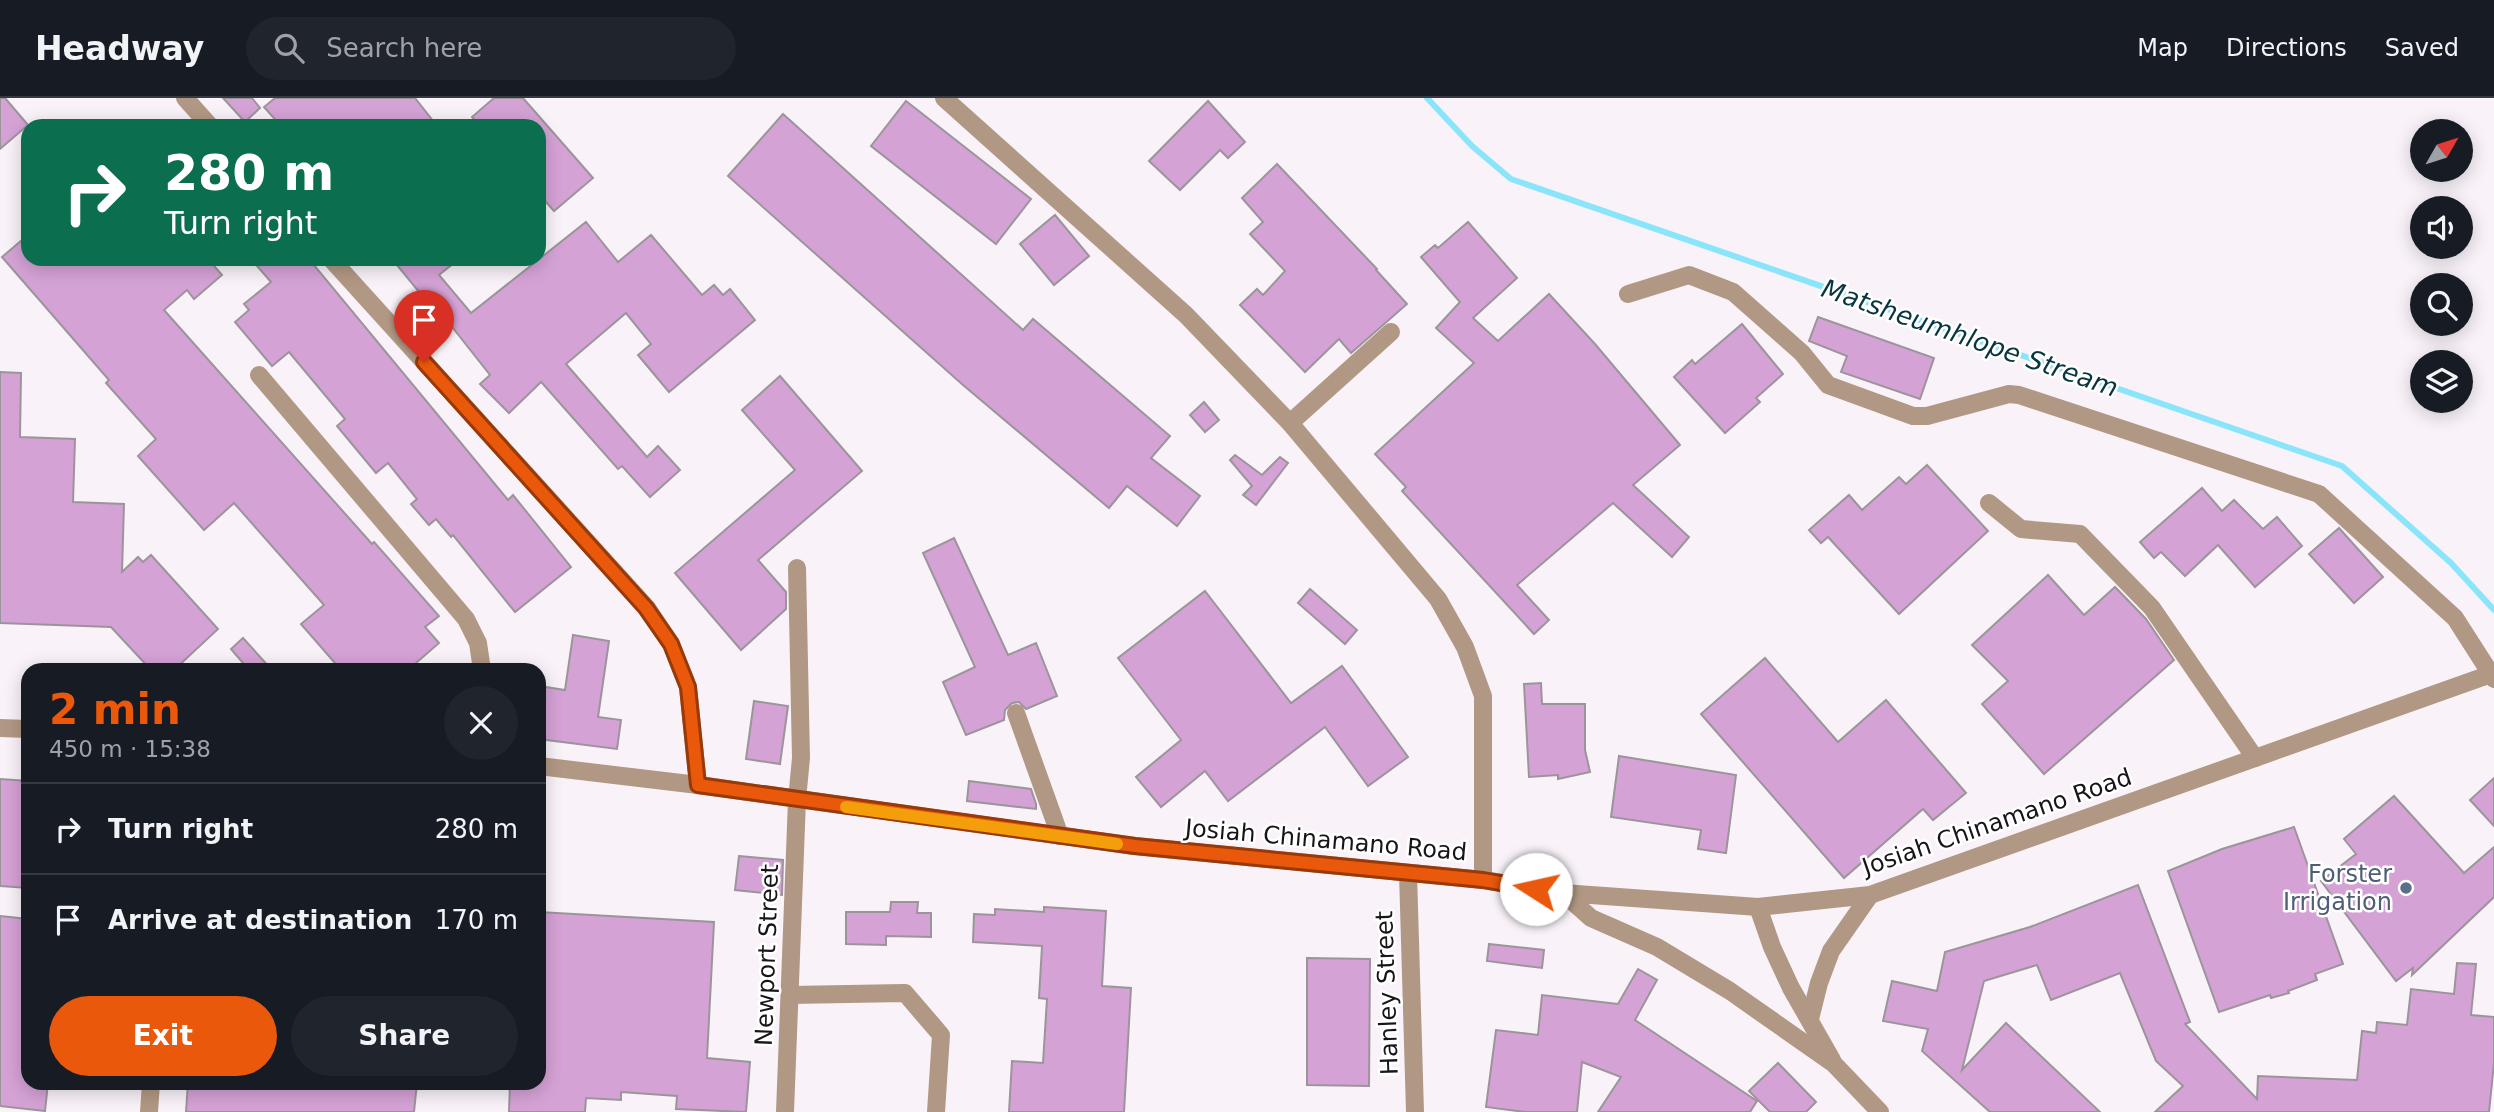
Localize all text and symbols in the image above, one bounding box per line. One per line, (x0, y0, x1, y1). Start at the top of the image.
search box (246, 17, 736, 80)
text: Headway (35, 29, 204, 68)
icon: search (270, 29, 308, 67)
text: Search here (326, 33, 482, 63)
text: Map (2137, 34, 2188, 62)
text: Directions (2226, 34, 2347, 62)
text: Saved (2385, 34, 2459, 62)
north arrow (2410, 119, 2473, 182)
map controls (2410, 119, 2473, 413)
text: 280 m (164, 145, 334, 202)
icon: right (49, 147, 140, 238)
button: sound (2410, 196, 2473, 259)
text: Turn right (164, 204, 317, 242)
water label: Matsheumhlope Stream (1818, 273, 2122, 403)
button: search (2410, 273, 2473, 336)
pin (394, 290, 454, 362)
icon: arrive (405, 301, 443, 339)
button: layers (2410, 350, 2473, 413)
text: 2 min (49, 685, 181, 734)
button: close (444, 686, 518, 760)
text: 450 m · 15:38 (49, 736, 211, 762)
street label: Josiah Chinamano Road (1857, 763, 2135, 882)
icon: right (49, 810, 87, 848)
text: Turn right (108, 814, 253, 844)
text: 280 m (435, 814, 518, 844)
street label: Josiah Chinamano Road (1182, 814, 1468, 866)
position arrow (1499, 852, 1573, 926)
place label: Forster Irrigation (2283, 860, 2392, 916)
street label: Newport Street (750, 864, 784, 1046)
marker: Forster Irrigation (2398, 880, 2414, 896)
icon: arrive (49, 901, 87, 939)
text: Arrive at destination (108, 905, 412, 935)
text: 170 m (435, 905, 518, 935)
street label: Hanley Street (1370, 910, 1404, 1076)
button: Exit (49, 996, 277, 1076)
button: Share (291, 996, 518, 1076)

